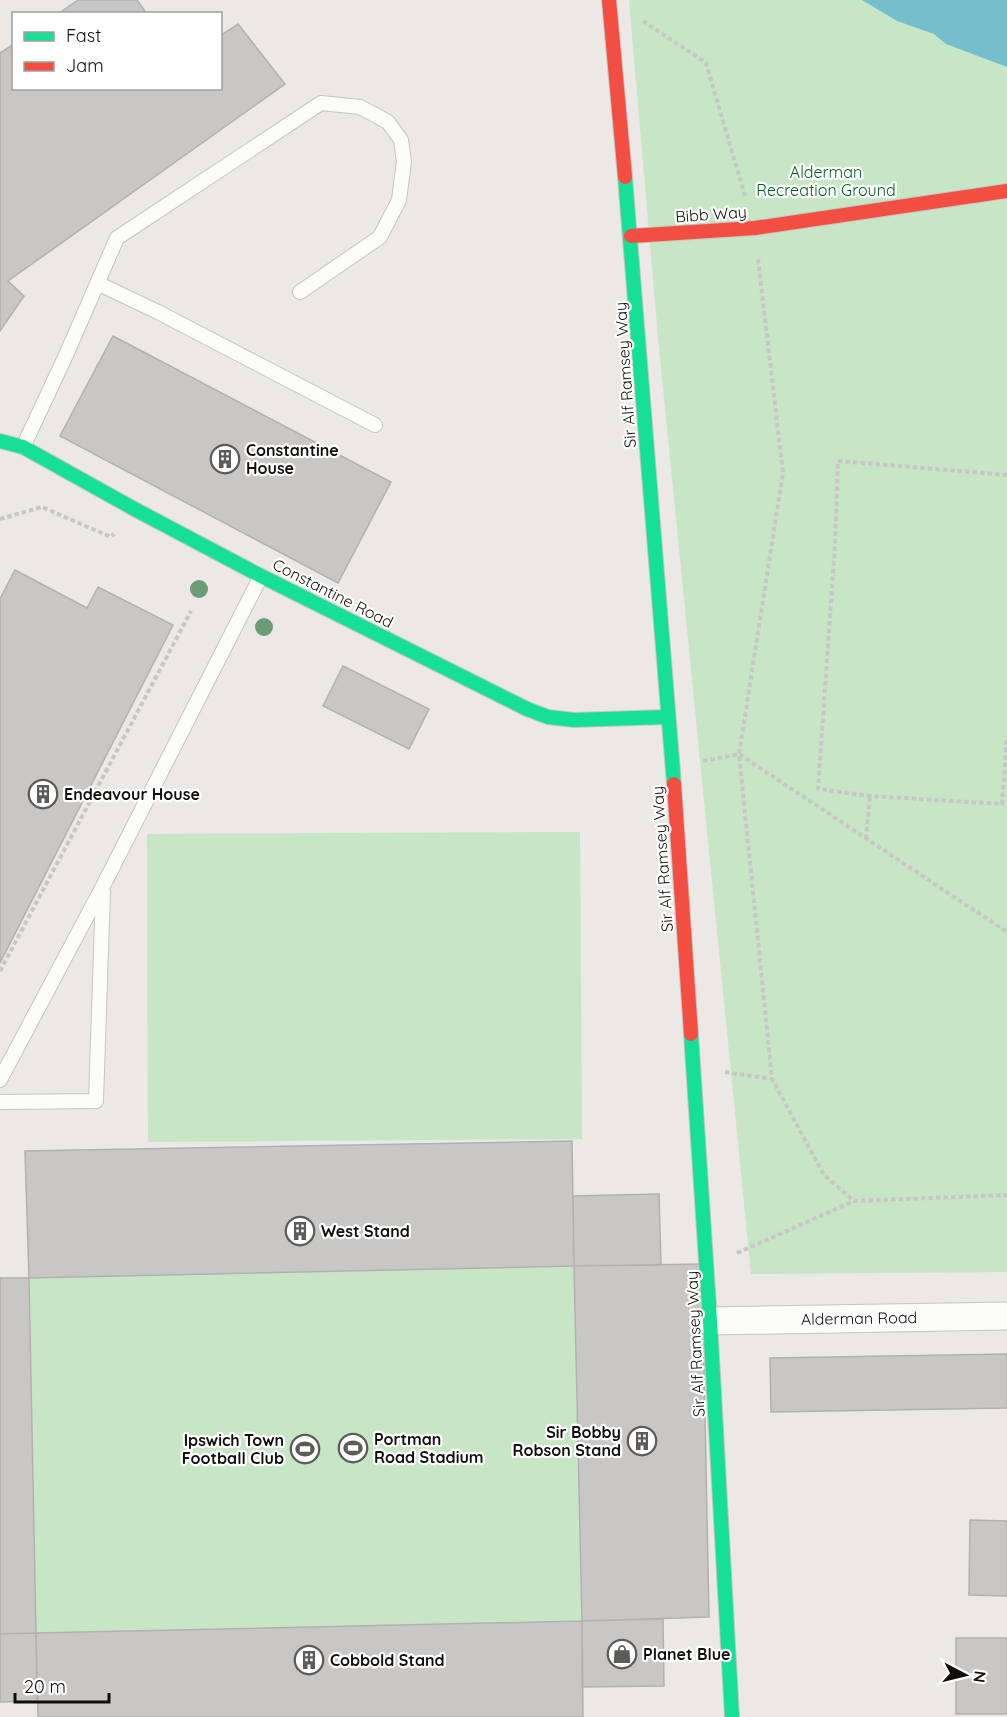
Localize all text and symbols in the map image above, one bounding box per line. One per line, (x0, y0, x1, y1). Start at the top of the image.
legend (12, 12, 222, 90)
text: Fast (66, 24, 101, 47)
text: Jam (66, 54, 104, 77)
park label: Alderman Recreation Ground (756, 162, 896, 200)
street label: Bibb Way (675, 202, 747, 226)
street label: Sir Alf Ramsey Way (610, 301, 640, 449)
place label: Constantine House (246, 440, 339, 478)
building icon: Constantine House (209, 443, 241, 475)
street label: Constantine Road (269, 554, 397, 632)
building icon: Endeavour House (27, 778, 59, 810)
place label: Endeavour House (64, 784, 200, 804)
street label: Sir Alf Ramsey Way (647, 785, 677, 933)
building icon: West Stand (284, 1215, 316, 1247)
place label: West Stand (321, 1221, 410, 1241)
street label: Sir Alf Ramsey Way (681, 1270, 709, 1418)
street label: Alderman Road (801, 1307, 917, 1329)
place label: Sir Bobby Robson Stand (513, 1422, 621, 1460)
building icon: Sir Bobby Robson Stand (626, 1425, 658, 1457)
place label: Portman Road Stadium (374, 1429, 484, 1467)
place label: Ipswich Town Football Club (182, 1430, 284, 1468)
sports icon: Portman Road Stadium (337, 1432, 369, 1464)
sports icon: Ipswich Town Football Club (289, 1433, 321, 1465)
shop icon: Planet Blue (606, 1638, 638, 1670)
building icon: Cobbold Stand (293, 1644, 325, 1676)
place label: Planet Blue (643, 1644, 731, 1664)
north arrow (935, 1645, 995, 1705)
place label: Cobbold Stand (330, 1650, 445, 1670)
scale bar (15, 1666, 110, 1704)
text: N (969, 1670, 991, 1684)
text: 20 m (24, 1675, 66, 1698)

